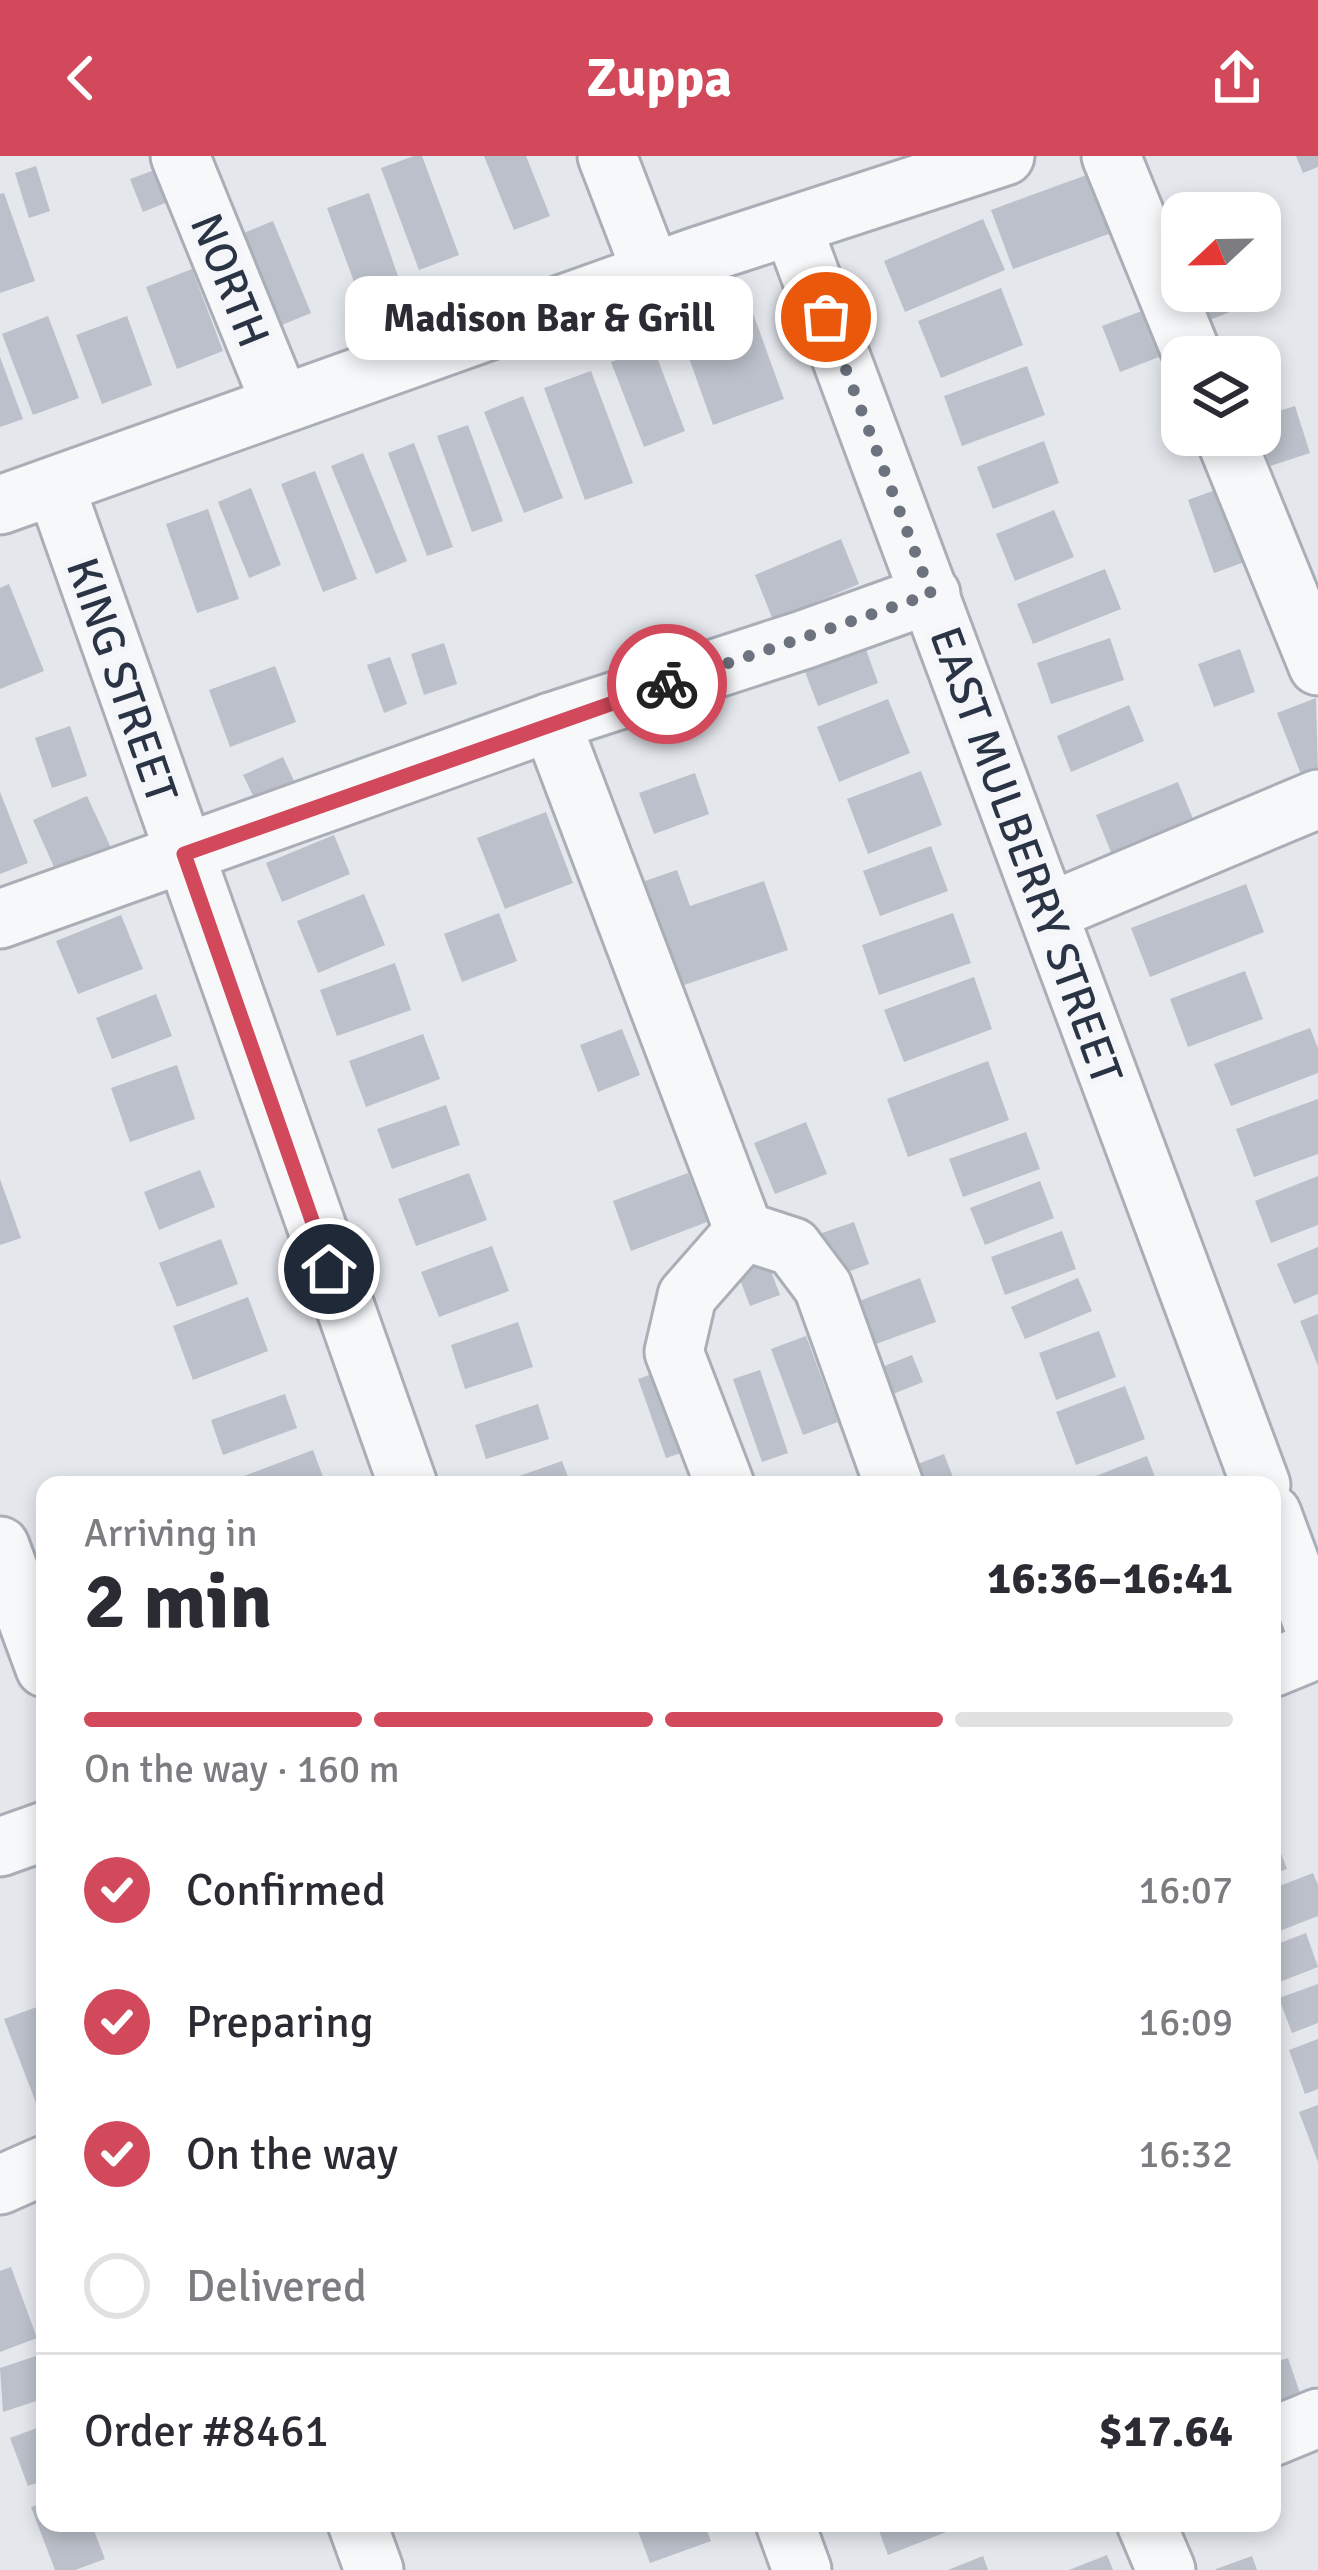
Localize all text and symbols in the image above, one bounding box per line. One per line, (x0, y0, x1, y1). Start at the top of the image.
icon: back (48, 45, 114, 111)
text: Zuppa (586, 45, 732, 112)
icon: share (1204, 45, 1270, 111)
north arrow (1161, 192, 1281, 312)
map controls (1161, 192, 1281, 456)
street label: NORTH (178, 206, 281, 355)
pin (775, 266, 877, 368)
callout: Madison Bar & Grill (346, 275, 754, 359)
icon: bag (793, 284, 859, 350)
text: Madison Bar & Grill (383, 294, 715, 342)
button: layers (1161, 336, 1281, 456)
street label: KING STREET (54, 551, 189, 810)
street label: EAST MULBERRY STREET (917, 619, 1134, 1092)
courier (607, 624, 727, 744)
icon: bike (634, 651, 700, 717)
pin (278, 1218, 380, 1320)
icon: home (296, 1236, 362, 1302)
text: Arriving in (84, 1509, 258, 1557)
text: 16:36–16:41 (987, 1551, 1233, 1606)
text: 2 min (84, 1554, 272, 1650)
text: On the way · 160 m (84, 1745, 400, 1793)
icon: check (84, 1857, 150, 1923)
text: Confirmed (186, 1863, 386, 1918)
text: 16:07 (1138, 1866, 1233, 1914)
icon: check (84, 1989, 150, 2055)
text: Preparing (186, 1995, 374, 2050)
text: 16:09 (1138, 1998, 1233, 2046)
icon: check (84, 2121, 150, 2187)
text: On the way (186, 2127, 398, 2182)
text: 16:32 (1138, 2130, 1233, 2178)
text: Delivered (186, 2259, 367, 2314)
text: Order #8461 (84, 2404, 329, 2459)
text: $17.64 (1099, 2404, 1233, 2459)

